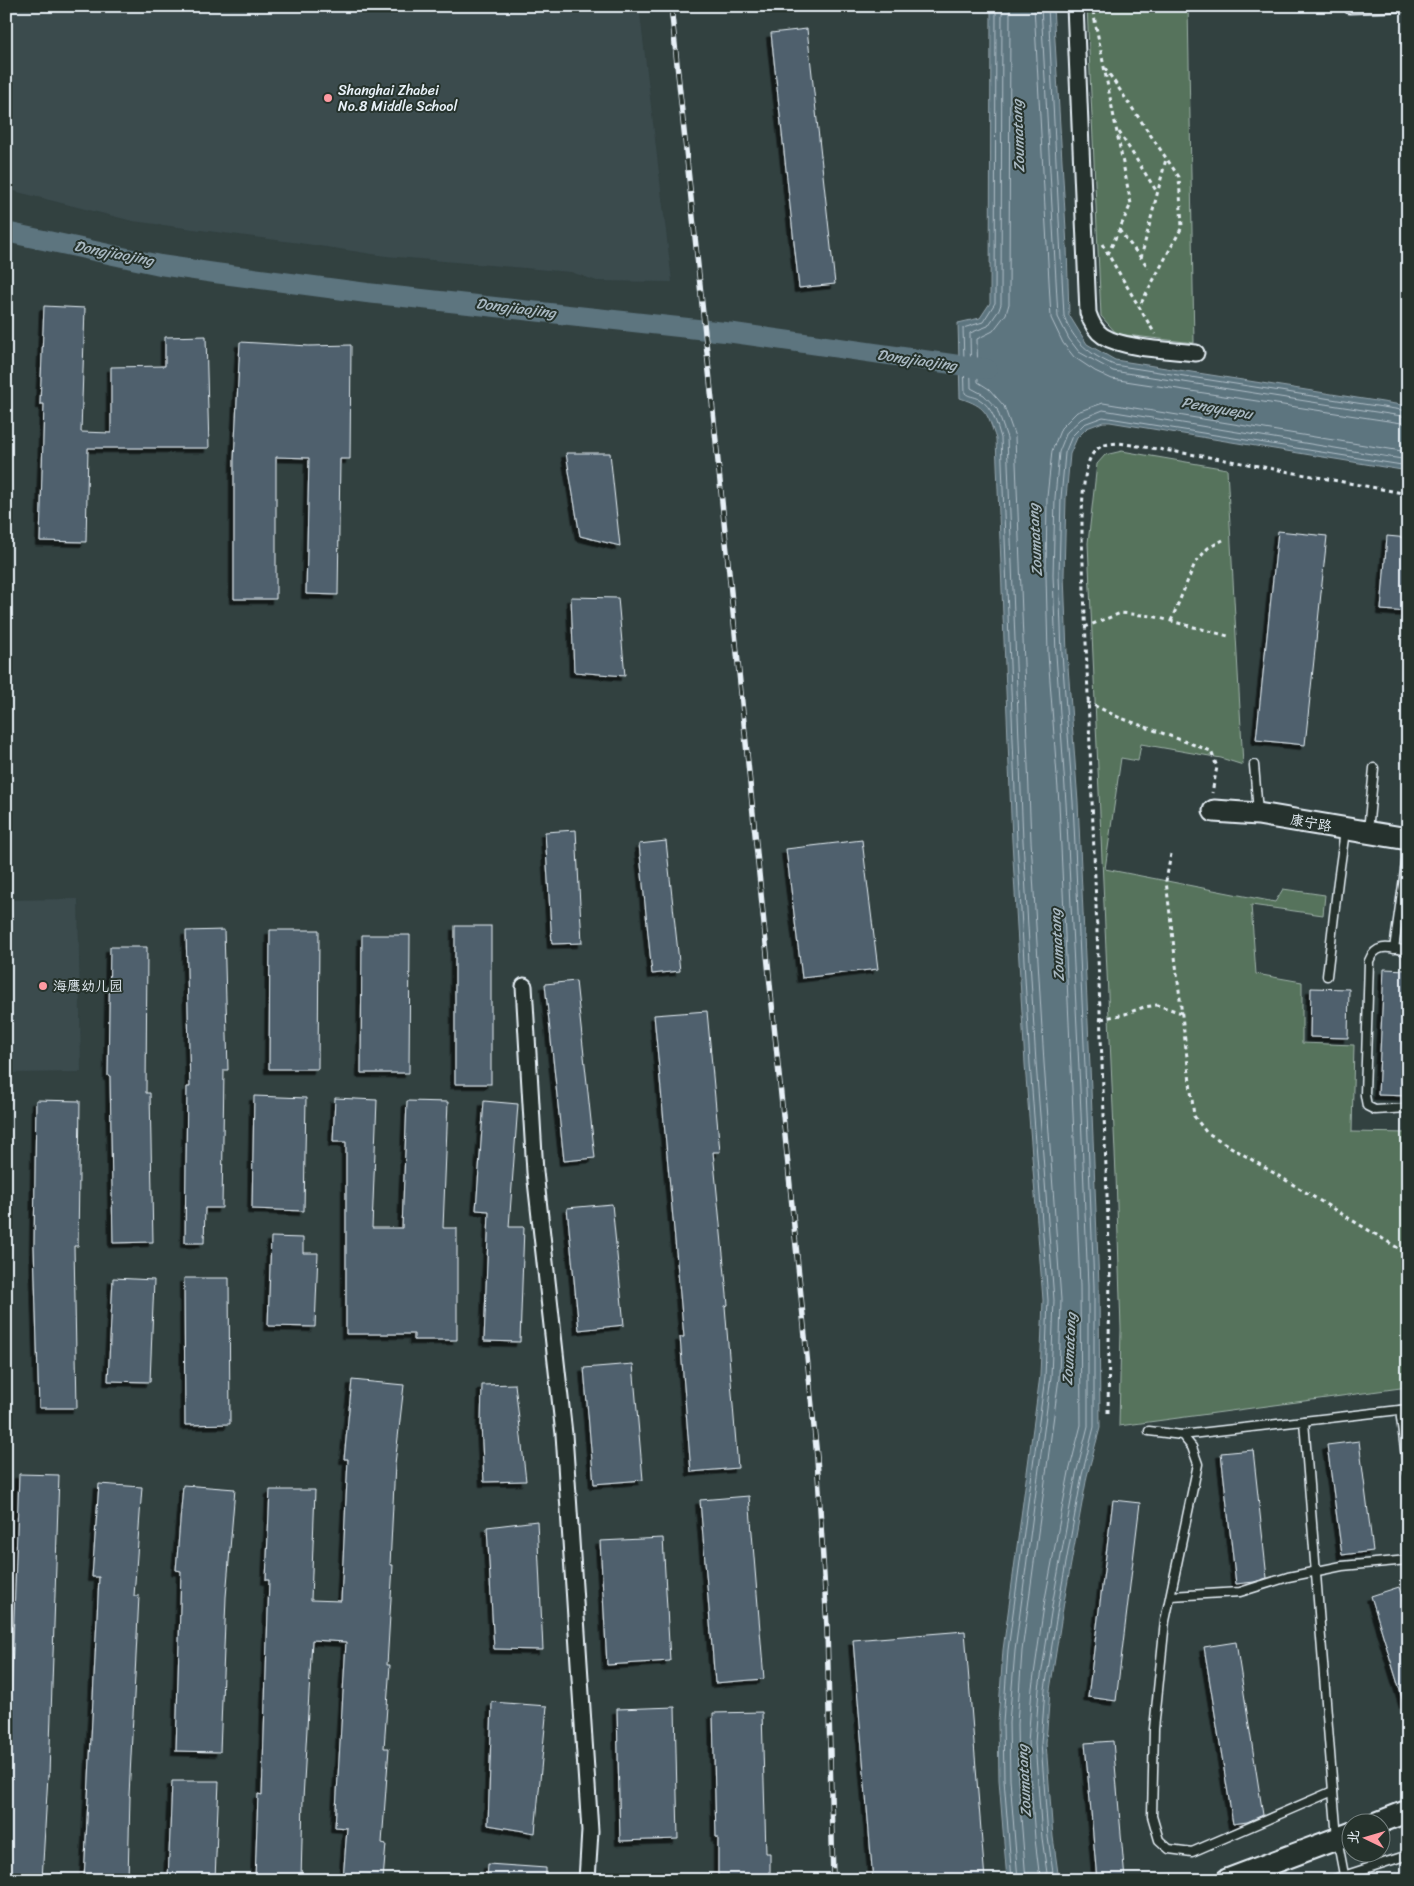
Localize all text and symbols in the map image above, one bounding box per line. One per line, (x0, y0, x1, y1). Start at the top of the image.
place label: Shanghai Zhabei No.8 Middle School (338, 78, 458, 119)
marker: Shanghai Zhabei No.8 Middle School (322, 92, 334, 104)
water label: Zoumatang (1004, 98, 1032, 173)
water label: Dongjiaojing (72, 233, 157, 274)
water label: Dongjiaojing (474, 290, 559, 326)
water label: Dongjiaojing (875, 342, 960, 379)
water label: Pengyuepu (1180, 389, 1256, 427)
water label: Zoumatang (1020, 502, 1050, 577)
street label: 康宁路 (1288, 807, 1334, 839)
water label: Zoumatang (1042, 907, 1072, 982)
place label: 海鹰幼儿园 (53, 974, 123, 999)
marker: 海鹰幼儿园 (37, 980, 49, 992)
water label: Zoumatang (1054, 1311, 1084, 1386)
water label: Zoumatang (1009, 1743, 1039, 1818)
north arrow (1342, 1814, 1392, 1864)
text: 北 (1340, 1829, 1367, 1845)

